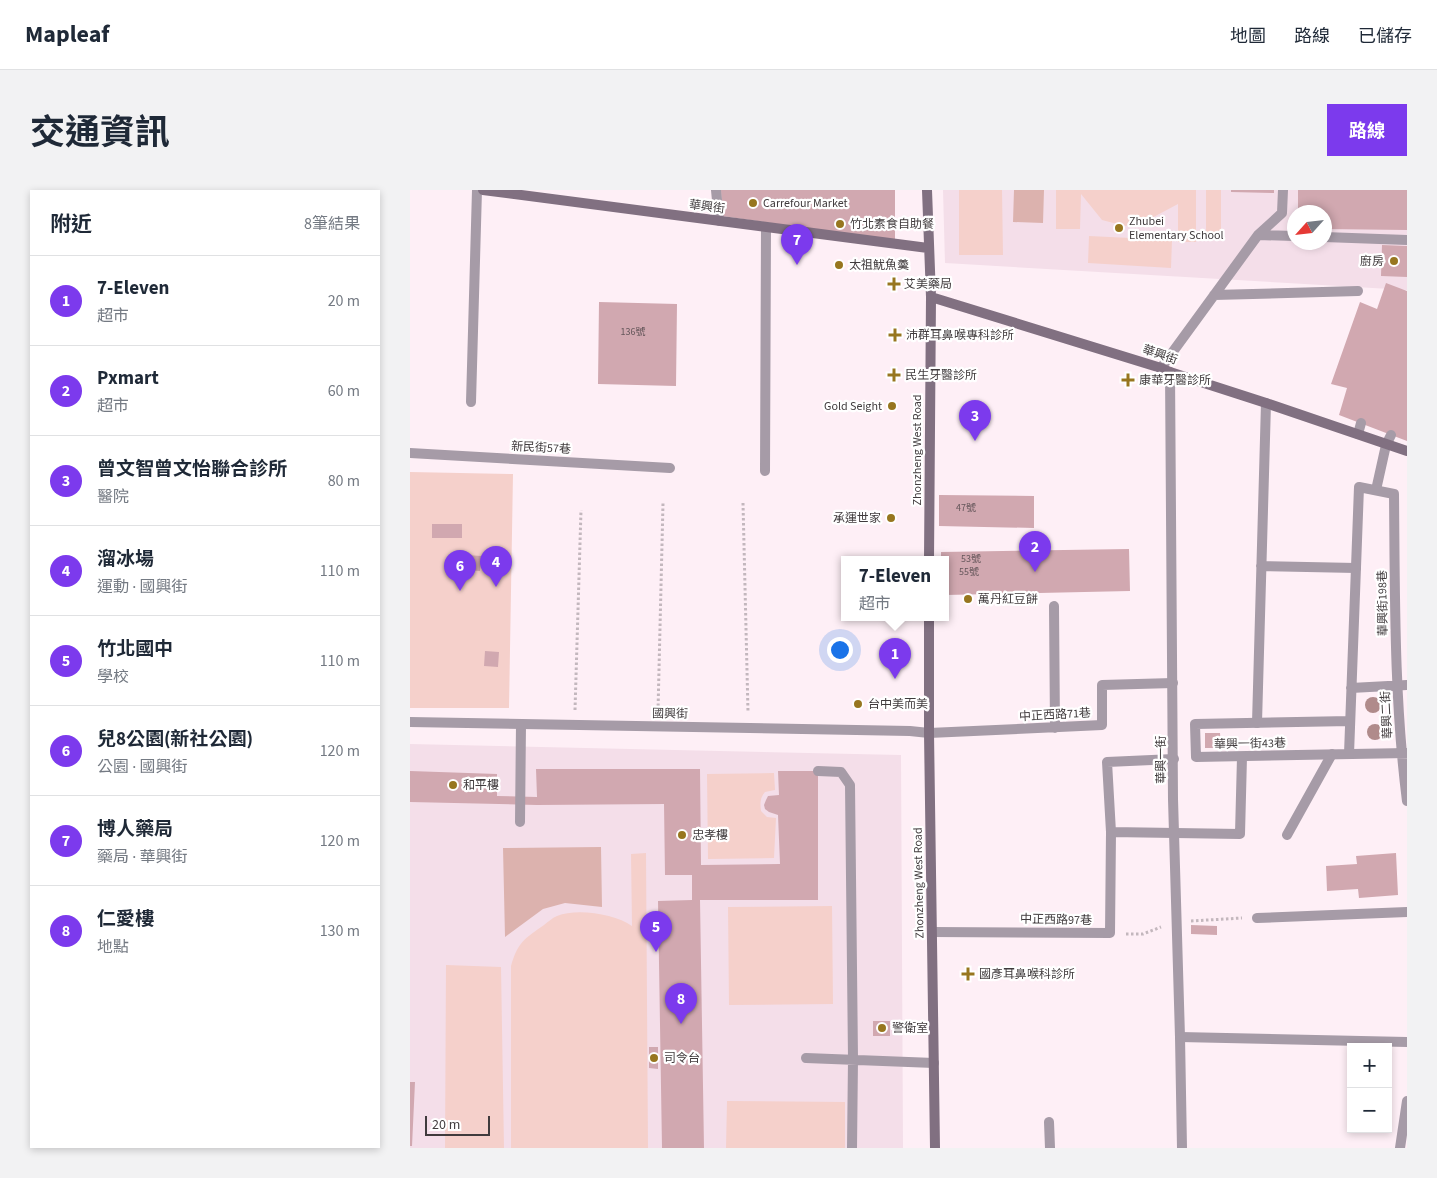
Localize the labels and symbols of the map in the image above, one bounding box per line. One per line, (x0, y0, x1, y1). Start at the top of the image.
place label: Carrefour Market (763, 195, 848, 212)
street label: 華興街 (688, 196, 726, 218)
marker: Carrefour Market (747, 197, 759, 209)
north arrow (1287, 205, 1332, 250)
place label: Zhubei Elementary School (1129, 213, 1224, 244)
place label: 竹北素食自助餐 (850, 216, 934, 233)
marker: 竹北素食自助餐 (834, 218, 846, 230)
marker: Zhubei Elementary School (1113, 222, 1125, 234)
pin: 7 (781, 224, 813, 265)
place label: 廚房 (1360, 253, 1384, 270)
marker: 廚房 (1388, 255, 1400, 267)
place label: 太祖魷魚羮 (849, 257, 909, 274)
marker: 太祖魷魚羮 (833, 259, 845, 271)
place label: 艾美藥局 (904, 276, 952, 293)
marker: 艾美藥局 (888, 278, 900, 290)
house number: 136號 (621, 325, 645, 339)
place label: 沛群耳鼻喉專科診所 (906, 327, 1014, 344)
marker: 沛群耳鼻喉專科診所 (888, 328, 902, 342)
street label: 華興街 (1140, 341, 1180, 369)
place label: 民生牙醫診所 (905, 367, 977, 384)
marker: 民生牙醫診所 (887, 368, 901, 382)
place label: 康華牙醫診所 (1139, 372, 1211, 389)
marker: 康華牙醫診所 (1121, 373, 1135, 387)
street label: Zhonzheng West Road (909, 394, 926, 506)
place label: Gold Seight (824, 398, 882, 415)
marker: Gold Seight (886, 400, 898, 412)
pin: 3 (959, 400, 991, 441)
street label: 新民街57巷 (511, 438, 571, 458)
house number: 47號 (956, 501, 976, 515)
place label: 承運世家 (833, 510, 881, 527)
marker: 承運世家 (885, 512, 897, 524)
pin: 2 (1019, 531, 1051, 572)
pin: 4 (480, 546, 512, 587)
pin: 6 (444, 550, 476, 591)
house number: 53號 (961, 552, 981, 566)
house number: 55號 (959, 565, 979, 579)
street label: 華興街198巷 (1374, 570, 1392, 636)
place label: 萬丹紅豆餅 (978, 591, 1038, 608)
marker: 萬丹紅豆餅 (962, 593, 974, 605)
your location (827, 637, 853, 663)
pin: 1 (879, 638, 911, 679)
street label: 華興二街 (1377, 691, 1397, 739)
place label: 台中美而美 (868, 696, 928, 713)
marker: 台中美而美 (852, 698, 864, 710)
street label: 國興街 (652, 705, 688, 723)
street label: 中正西路71巷 (1019, 705, 1091, 725)
street label: 華興一街43巷 (1214, 735, 1286, 753)
street label: 華興一街 (1153, 736, 1170, 784)
place label: 和平樓 (463, 777, 499, 794)
marker: 和平樓 (447, 779, 459, 791)
place label: 忠孝樓 (692, 827, 728, 844)
street label: Zhonzheng West Road (910, 827, 928, 939)
marker: 忠孝樓 (676, 829, 688, 841)
pin: 5 (640, 911, 672, 952)
street label: 中正西路97巷 (1020, 911, 1092, 929)
place label: 國彥耳鼻喉科診所 (979, 966, 1075, 983)
marker: 國彥耳鼻喉科診所 (961, 967, 975, 981)
pin: 8 (665, 983, 697, 1024)
place label: 警衛室 (892, 1020, 928, 1037)
marker: 警衛室 (876, 1022, 888, 1034)
place label: 司令台 (664, 1050, 700, 1067)
marker: 司令台 (648, 1052, 660, 1064)
scale bar (425, 1113, 490, 1136)

